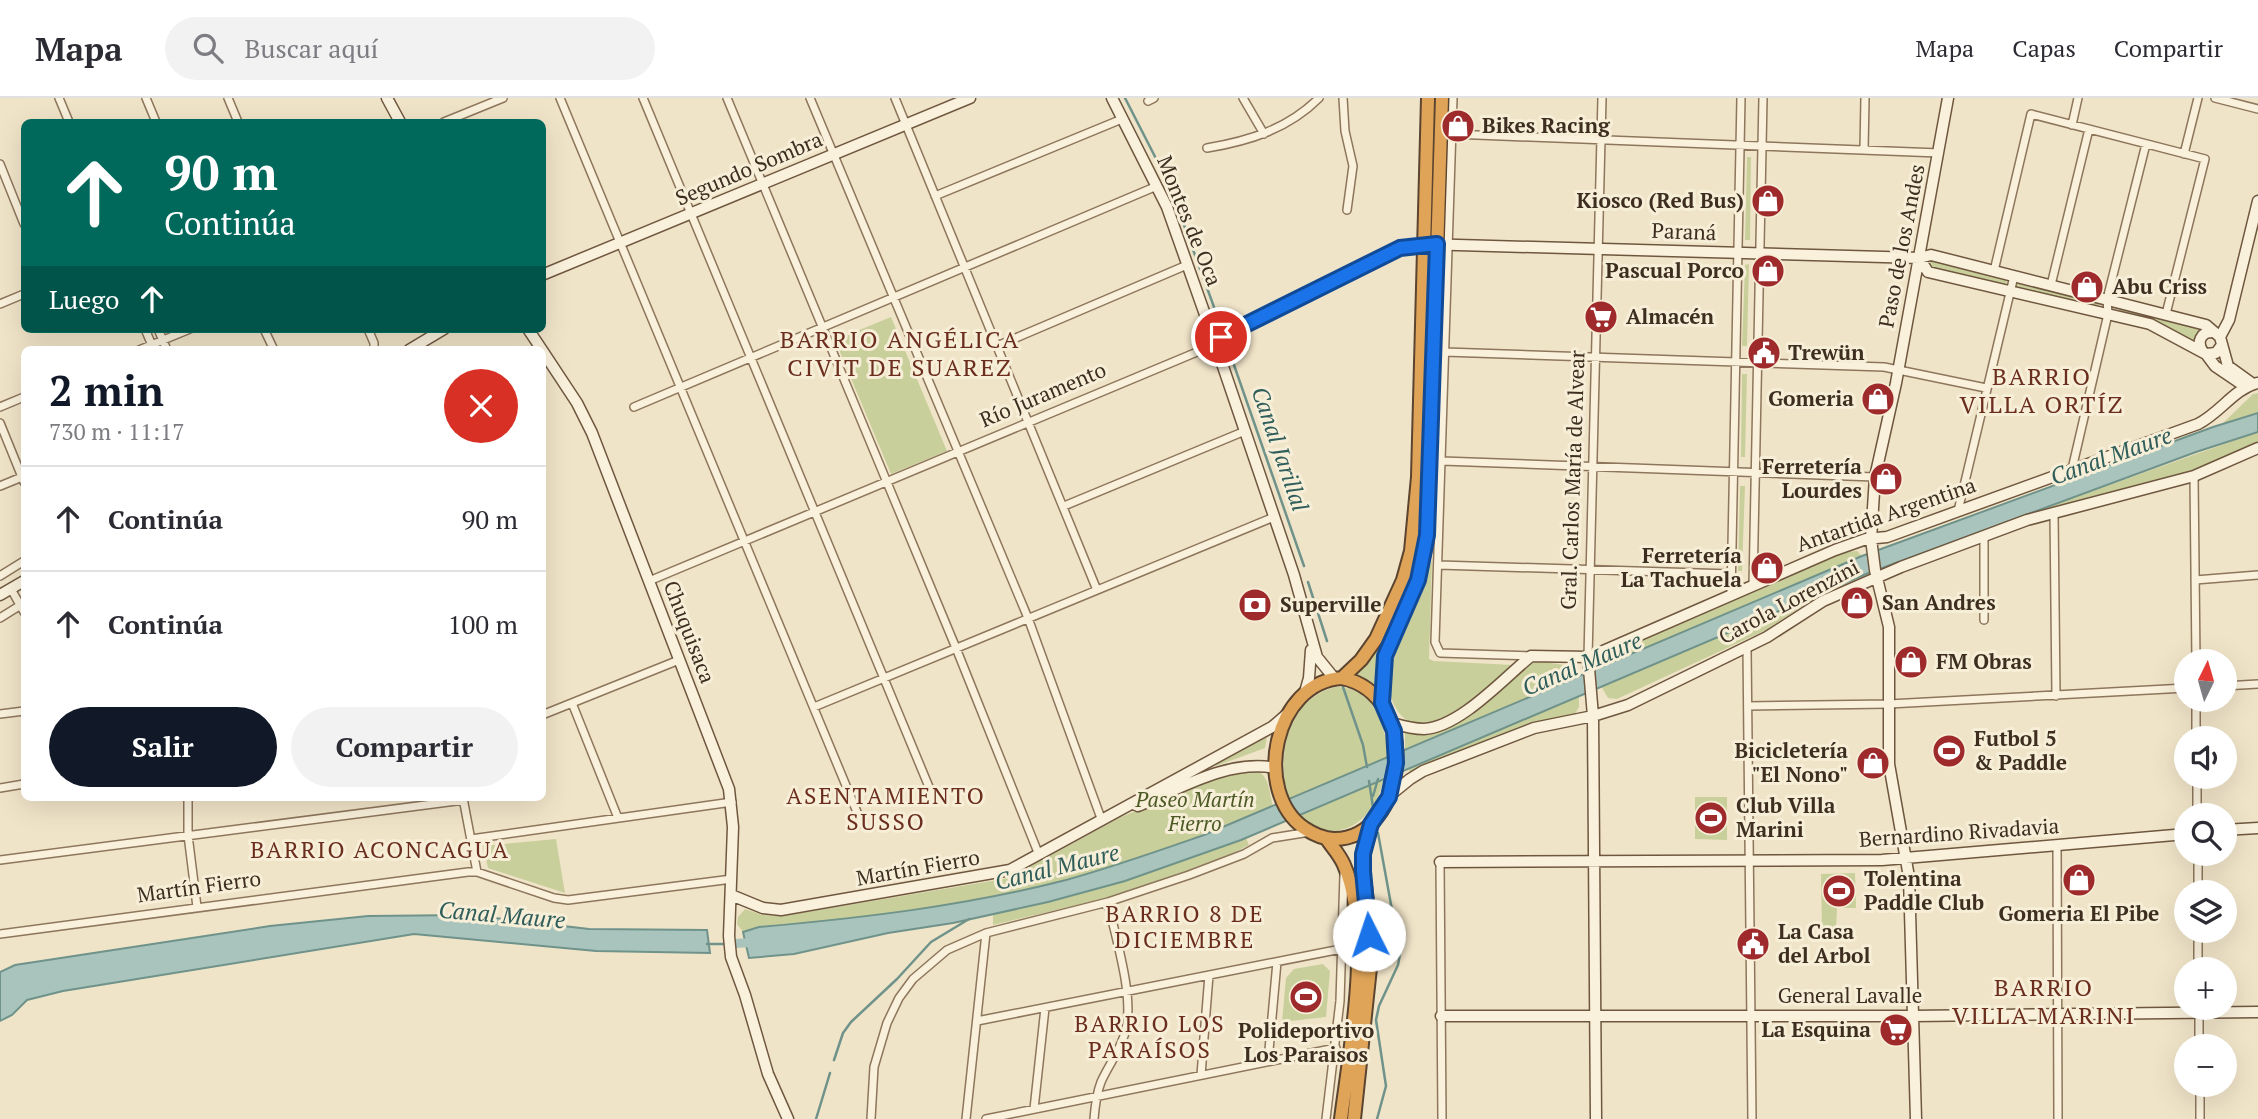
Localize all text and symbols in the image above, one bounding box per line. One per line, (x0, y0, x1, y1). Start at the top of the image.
search box (165, 17, 655, 80)
text: Mapa (35, 27, 123, 70)
icon: search (189, 29, 227, 67)
text: Buscar aquí (245, 31, 378, 65)
text: Mapa (1916, 32, 1974, 64)
text: Capas (2012, 32, 2076, 64)
text: Compartir (2114, 32, 2223, 64)
shop icon: Bikes Racing (1439, 107, 1477, 145)
place label: Bikes Racing (1482, 111, 1611, 139)
street label: Segundo Sombra (671, 124, 827, 212)
text: 90 m (164, 139, 278, 204)
icon: ahead (49, 147, 140, 238)
street label: Montes de Oca (1151, 151, 1229, 290)
street label: Paso de los Andes (1871, 162, 1931, 330)
shop icon: Kiosco (Red Bus) (1749, 182, 1787, 220)
place label: Kiosco (Red Bus) (1577, 186, 1744, 214)
text: Continúa (164, 202, 296, 244)
street label: Paraná (1651, 216, 1717, 246)
shop icon: Pascual Porco (1749, 252, 1787, 290)
place label: Pascual Porco (1605, 256, 1744, 284)
shop icon: Abu Criss (2068, 268, 2106, 306)
place label: Abu Criss (2112, 272, 2207, 300)
icon: ahead (133, 280, 171, 318)
text: Luego (49, 282, 119, 316)
supermarket icon: Almacén (1582, 298, 1620, 336)
place label: Almacén (1626, 302, 1715, 330)
pin (1191, 307, 1251, 367)
icon: arrive (1202, 318, 1240, 356)
district label: BARRIO ANGÉLICA CIVIT DE SUAREZ (780, 323, 1020, 383)
public building icon: Trewün (1745, 334, 1783, 372)
place label: Trewün (1788, 338, 1865, 366)
street label: Gral. Carlos María de Alvear (1553, 350, 1591, 610)
street label: Río Juramento (975, 355, 1110, 433)
district label: BARRIO VILLA ORTÍZ (1960, 360, 2124, 420)
text: 2 min (49, 362, 164, 418)
button: close (444, 369, 518, 443)
shop icon: Gomeria (1859, 380, 1897, 418)
water label: Canal Jarillal (1245, 382, 1317, 516)
place label: Gomeria (1768, 384, 1854, 412)
text: 730 m · 11:17 (49, 416, 184, 447)
water label: Canal Maure (2046, 419, 2176, 492)
place label: Ferretería Lourdes (1762, 452, 1862, 504)
shop icon: Ferretería Lourdes (1867, 460, 1905, 498)
street label: Antartida Argentina (1792, 470, 1979, 558)
icon: ahead (49, 500, 87, 538)
text: Continúa (108, 502, 223, 536)
text: 90 m (462, 502, 518, 536)
place label: Ferretería La Tachuela (1621, 541, 1742, 593)
shop icon: Ferretería La Tachuela (1748, 549, 1786, 587)
street label: Carola Lorenzini (1713, 552, 1864, 650)
street label: Chuquisaca (658, 576, 722, 687)
shop icon: San Andres (1838, 584, 1876, 622)
bank icon: Superville (1236, 586, 1274, 624)
place label: San Andres (1882, 588, 1996, 616)
place label: Superville (1280, 590, 1382, 618)
icon: ahead (49, 605, 87, 643)
text: Continúa (108, 607, 223, 641)
text: 100 m (448, 607, 518, 641)
water label: Canal Maure (1517, 624, 1646, 703)
shop icon: FM Obras (1892, 643, 1930, 681)
place label: FM Obras (1936, 647, 2032, 675)
north arrow (2174, 649, 2236, 712)
map controls (2174, 649, 2237, 1097)
button: Salir (49, 707, 277, 787)
button: Compartir (291, 707, 518, 787)
place label: Futbol 5 & Paddle (1974, 724, 2067, 776)
button: sound (2174, 726, 2237, 789)
sports icon: Futbol 5 & Paddle (1930, 732, 1968, 770)
place label: Bicicletería "El Nono" (1734, 736, 1848, 788)
shop icon: Bicicletería "El Nono" (1854, 744, 1892, 782)
district label: ASENTAMIENTO SUSSO (786, 780, 986, 837)
park label: Paseo Martín Fierro (1134, 785, 1255, 837)
place label: Club Villa Marini (1736, 791, 1836, 843)
sports icon: Club Villa Marini (1692, 799, 1730, 837)
button: search (2174, 803, 2237, 866)
street label: Bernardino Rivadavia (1858, 811, 2060, 853)
district label: BARRIO ACONCAGUA (250, 834, 510, 865)
water label: Canal Maure (991, 836, 1122, 897)
street label: Martín Fierro (854, 842, 982, 892)
shop icon: Gomeria El Pibe (2060, 861, 2098, 899)
street label: Martín Fierro (135, 863, 263, 909)
place label: Tolentina Paddle Club (1864, 864, 1984, 916)
sports icon: Tolentina Paddle Club (1820, 872, 1858, 910)
button: layers (2174, 880, 2237, 943)
water label: Canal Maure (437, 894, 567, 935)
district label: BARRIO 8 DE DICIEMBRE (1105, 898, 1265, 955)
position arrow (1332, 898, 1406, 972)
place label: Gomeria El Pibe (1999, 899, 2159, 927)
place label: La Casa del Arbol (1778, 917, 1870, 969)
public building icon: La Casa del Arbol (1734, 925, 1772, 963)
button: + (2174, 957, 2237, 1020)
district label: BARRIO VILLA MARINI (1952, 971, 2136, 1031)
sports icon: Polideportivo Los Paraisos (1287, 978, 1325, 1016)
street label: General Lavalle (1778, 981, 1922, 1009)
district label: BARRIO LOS PARAÍSOS (1074, 1008, 1226, 1065)
supermarket icon: La Esquina (1877, 1011, 1915, 1049)
place label: La Esquina (1762, 1015, 1871, 1043)
place label: Polideportivo Los Paraisos (1238, 1016, 1374, 1068)
button: − (2174, 1034, 2237, 1097)

